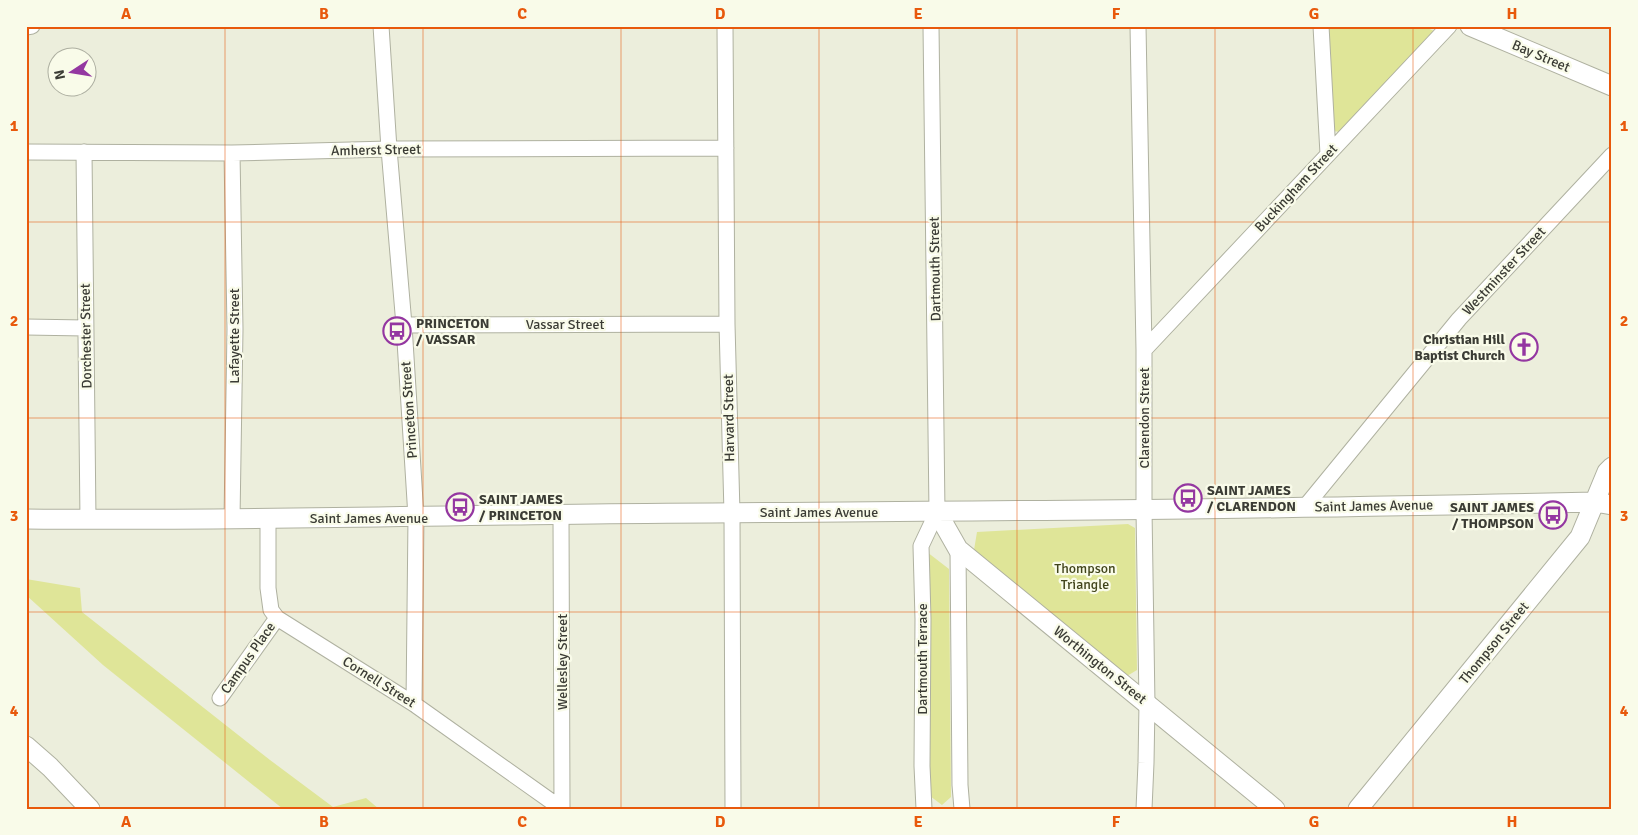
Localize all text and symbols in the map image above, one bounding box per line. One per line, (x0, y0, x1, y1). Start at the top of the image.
text: A (121, 4, 132, 24)
text: B (319, 4, 329, 24)
text: C (517, 4, 527, 24)
text: D (715, 4, 726, 24)
text: E (913, 4, 923, 24)
text: F (1112, 4, 1121, 24)
text: G (1309, 4, 1319, 24)
text: H (1507, 4, 1517, 24)
street label: Bay Street (1509, 36, 1573, 76)
north arrow (48, 48, 98, 98)
text: N (50, 68, 69, 81)
text: 1 (10, 116, 19, 136)
text: 1 (1620, 116, 1629, 136)
street label: Buckingham Street (1251, 140, 1341, 235)
street label: Amherst Street (331, 141, 421, 159)
street label: Dartmouth Street (926, 216, 944, 321)
street label: Westminster Street (1459, 223, 1549, 319)
street label: Dorchester Street (77, 283, 95, 389)
street label: Lafayette Street (226, 288, 243, 384)
text: 2 (10, 311, 18, 331)
text: 2 (1620, 311, 1628, 331)
place label: PRINCETON / VASSAR (416, 315, 490, 348)
bus stop icon: PRINCETON / VASSAR (382, 316, 412, 346)
street label: Vassar Street (526, 316, 604, 333)
place label: Christian Hill Baptist Church (1414, 331, 1506, 364)
church icon: Christian Hill Baptist Church (1509, 332, 1539, 362)
street label: Princeton Street (397, 361, 421, 459)
street label: Clarendon Street (1136, 367, 1153, 469)
street label: Harvard Street (720, 374, 738, 462)
place label: SAINT JAMES / CLARENDON (1207, 482, 1296, 515)
bus stop icon: SAINT JAMES / CLARENDON (1173, 483, 1203, 513)
place label: SAINT JAMES / PRINCETON (479, 491, 563, 524)
bus stop icon: SAINT JAMES / PRINCETON (445, 492, 475, 522)
street label: Saint James Avenue (1315, 496, 1433, 516)
place label: SAINT JAMES / THOMPSON (1450, 499, 1534, 532)
bus stop icon: SAINT JAMES / THOMPSON (1538, 500, 1568, 530)
street label: Saint James Avenue (760, 504, 878, 521)
text: 3 (10, 506, 18, 526)
text: 3 (1620, 506, 1628, 526)
street label: Saint James Avenue (310, 510, 428, 527)
park label: Thompson Triangle (1054, 560, 1116, 593)
street label: Thompson Street (1456, 598, 1532, 688)
street label: Dartmouth Terrace (914, 603, 931, 715)
street label: Wellesley Street (554, 614, 571, 710)
street label: Campus Place (217, 619, 279, 697)
street label: Worthington Street (1050, 622, 1150, 708)
street label: Cornell Street (339, 653, 419, 711)
text: 4 (10, 701, 19, 721)
text: 4 (1620, 701, 1629, 721)
text: A (121, 812, 132, 832)
text: B (319, 812, 329, 832)
text: C (517, 812, 527, 832)
text: D (715, 812, 726, 832)
text: E (913, 812, 923, 832)
text: F (1112, 812, 1121, 832)
text: G (1309, 812, 1319, 832)
text: H (1507, 812, 1517, 832)

